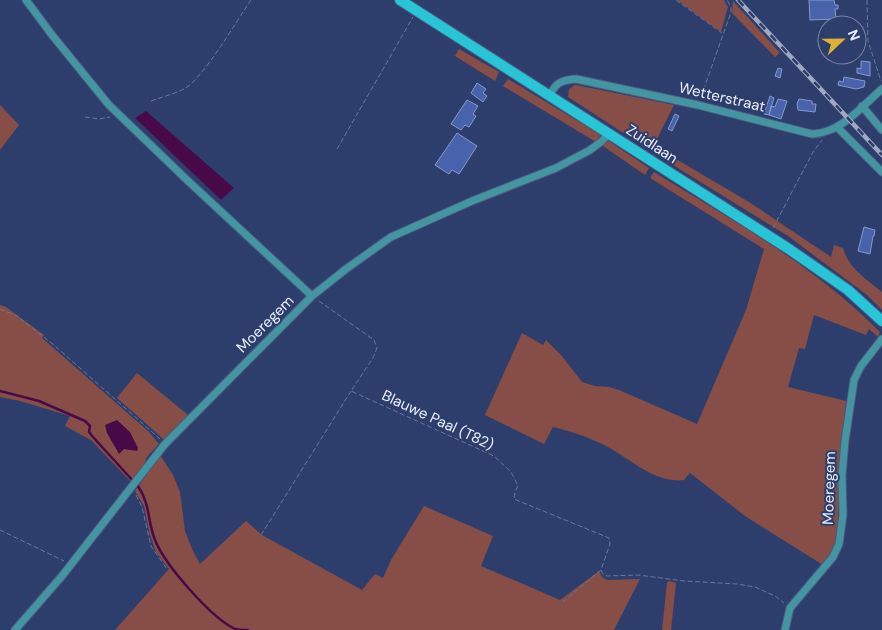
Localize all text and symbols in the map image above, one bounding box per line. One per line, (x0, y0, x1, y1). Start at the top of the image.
north arrow (817, 15, 867, 65)
text: N (844, 27, 864, 43)
street label: Wetterstraat (677, 77, 767, 117)
street label: Zuidlaan (622, 120, 682, 168)
street label: Moeregem (232, 291, 298, 357)
street label: Blauwe Paal (T82) (379, 385, 497, 455)
street label: Moeregem (818, 451, 840, 525)

